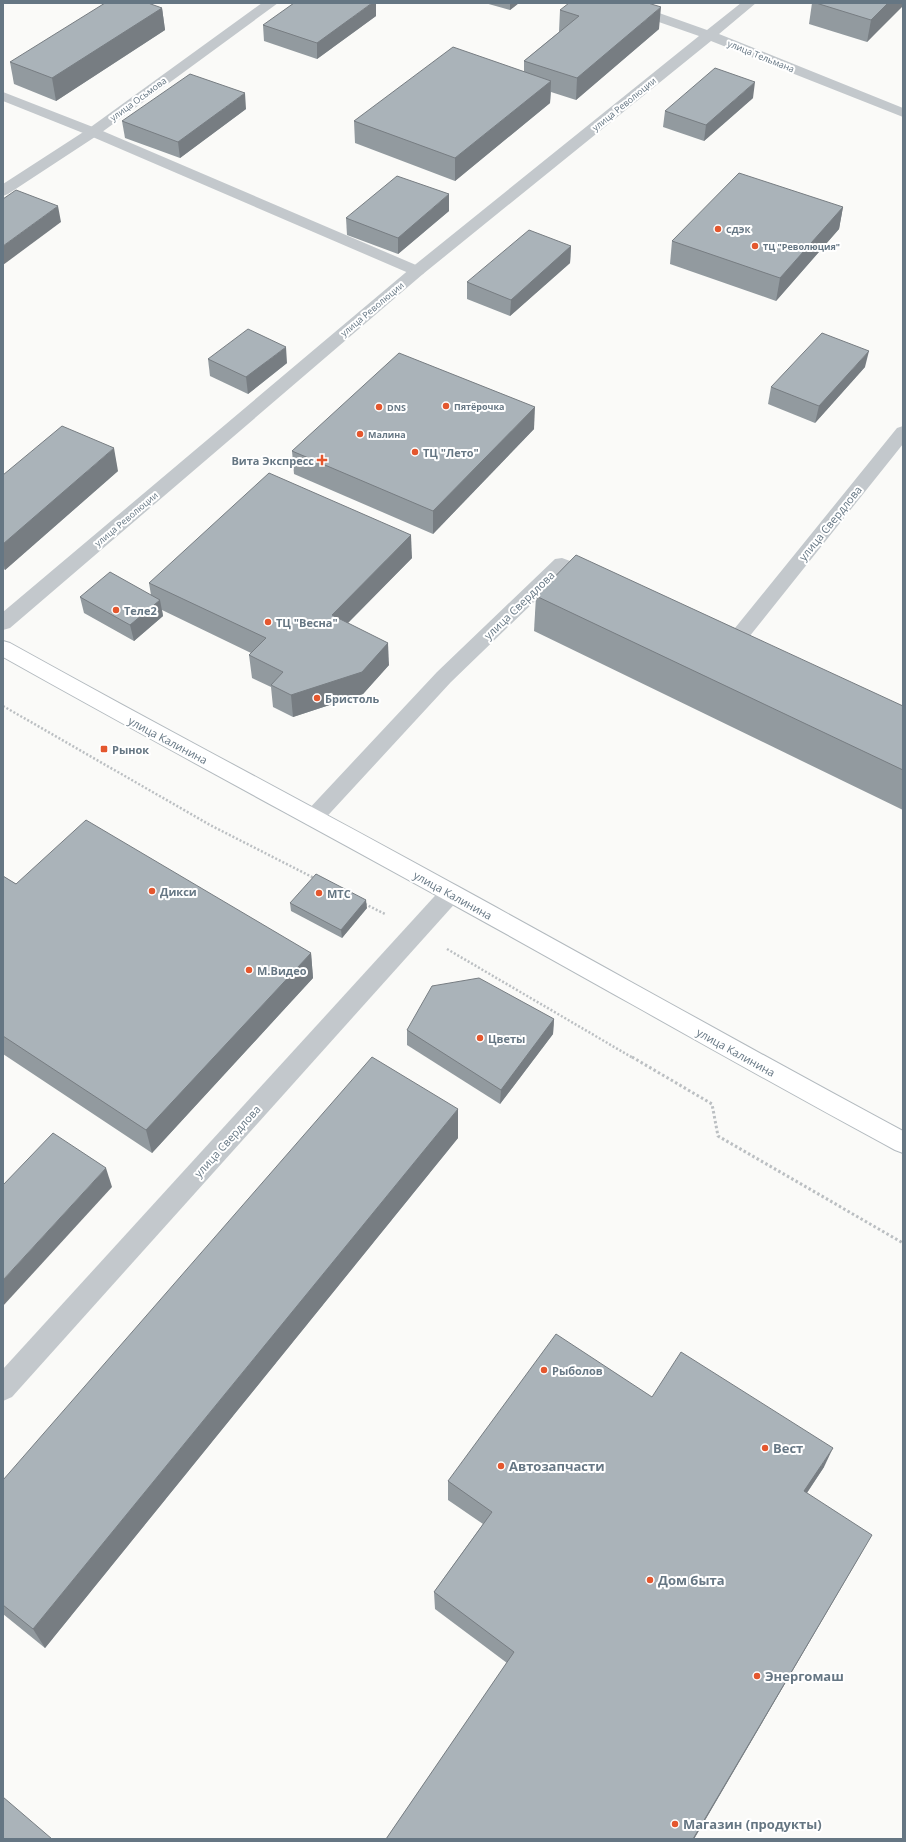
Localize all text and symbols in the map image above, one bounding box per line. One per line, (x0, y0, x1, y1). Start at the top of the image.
street label: улица Тельмана (726, 37, 796, 75)
street label: улица Осьмова (107, 74, 169, 124)
street label: улица Революции (589, 74, 659, 134)
place label: СДЭК (726, 223, 752, 236)
marker: СДЭК (713, 224, 723, 234)
place label: ТЦ "Революция" (763, 240, 840, 253)
marker: ТЦ "Революция" (750, 241, 760, 251)
street label: улица Революции (338, 279, 406, 339)
place label: Пятёрочка (454, 400, 505, 413)
place label: DNS (387, 401, 406, 414)
marker: Пятёрочка (441, 401, 451, 411)
marker: DNS (374, 402, 384, 412)
place label: Малина (368, 428, 406, 441)
marker: Малина (355, 429, 365, 439)
place label: ТЦ "Лето" (423, 445, 479, 460)
marker: ТЦ "Лето" (410, 447, 420, 457)
place label: Вита Экспресс (231, 453, 314, 468)
marker: Вита Экспресс (317, 455, 327, 465)
street label: улица Свердлова (795, 482, 865, 564)
street label: улица Революции (92, 489, 160, 549)
street label: улица Свердлова (481, 567, 557, 643)
place label: Теле2 (124, 603, 157, 618)
marker: Теле2 (111, 605, 121, 615)
place label: ТЦ "Весна" (276, 615, 338, 630)
marker: ТЦ "Весна" (263, 617, 273, 627)
place label: Бристоль (325, 691, 380, 706)
marker: Бристоль (312, 693, 322, 703)
street label: улица Калинина (126, 713, 210, 767)
place label: Рынок (112, 742, 149, 757)
marker: Рынок (99, 744, 109, 754)
street label: улица Калинина (411, 867, 495, 923)
place label: Дикси (160, 884, 197, 899)
marker: Дикси (147, 886, 157, 896)
place label: МТС (327, 886, 351, 901)
marker: МТС (314, 888, 324, 898)
place label: М.Видео (257, 963, 307, 978)
marker: М.Видео (244, 965, 254, 975)
street label: улица Калинина (694, 1024, 778, 1080)
place label: Цветы (488, 1031, 525, 1046)
marker: Цветы (475, 1033, 485, 1043)
street label: улица Свердлова (190, 1102, 264, 1180)
place label: Рыболов (552, 1363, 603, 1378)
marker: Рыболов (539, 1365, 549, 1375)
place label: Вест (773, 1439, 803, 1457)
marker: Вест (760, 1443, 770, 1453)
place label: Автозапчасти (509, 1457, 605, 1475)
marker: Автозапчасти (496, 1461, 506, 1471)
place label: Дом быта (658, 1571, 725, 1589)
marker: Дом быта (645, 1575, 655, 1585)
place label: Энергомаш (765, 1667, 844, 1685)
marker: Энергомаш (752, 1671, 762, 1681)
place label: Магазин (продукты) (683, 1815, 822, 1833)
marker: Магазин (продукты) (670, 1819, 680, 1829)

